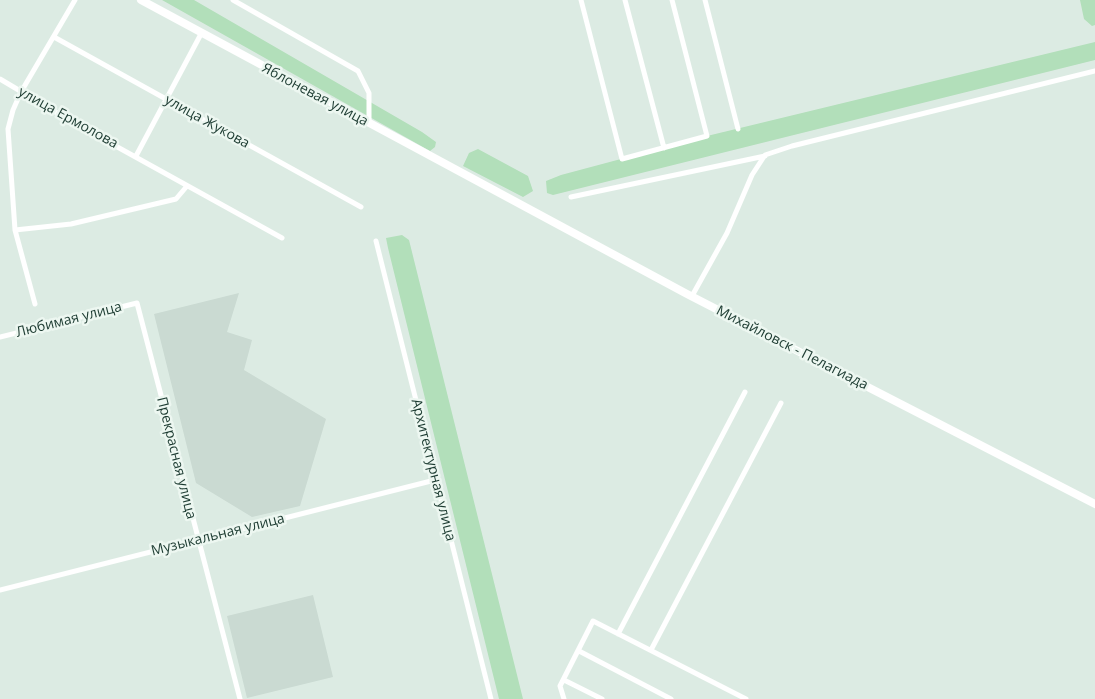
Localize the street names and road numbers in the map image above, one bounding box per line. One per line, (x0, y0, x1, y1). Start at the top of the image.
street label: Яблоневая улица (259, 60, 371, 130)
street label: улица Ермолова (15, 84, 121, 152)
street label: улица Жукова (162, 92, 252, 152)
street label: Любимая улица (14, 299, 124, 341)
street label: Михайловск - Пелагиада (713, 302, 871, 394)
street label: Прекрасная улица (153, 395, 199, 521)
street label: Архитектурная улица (407, 397, 459, 543)
street label: Музыкальная улица (150, 510, 286, 560)

